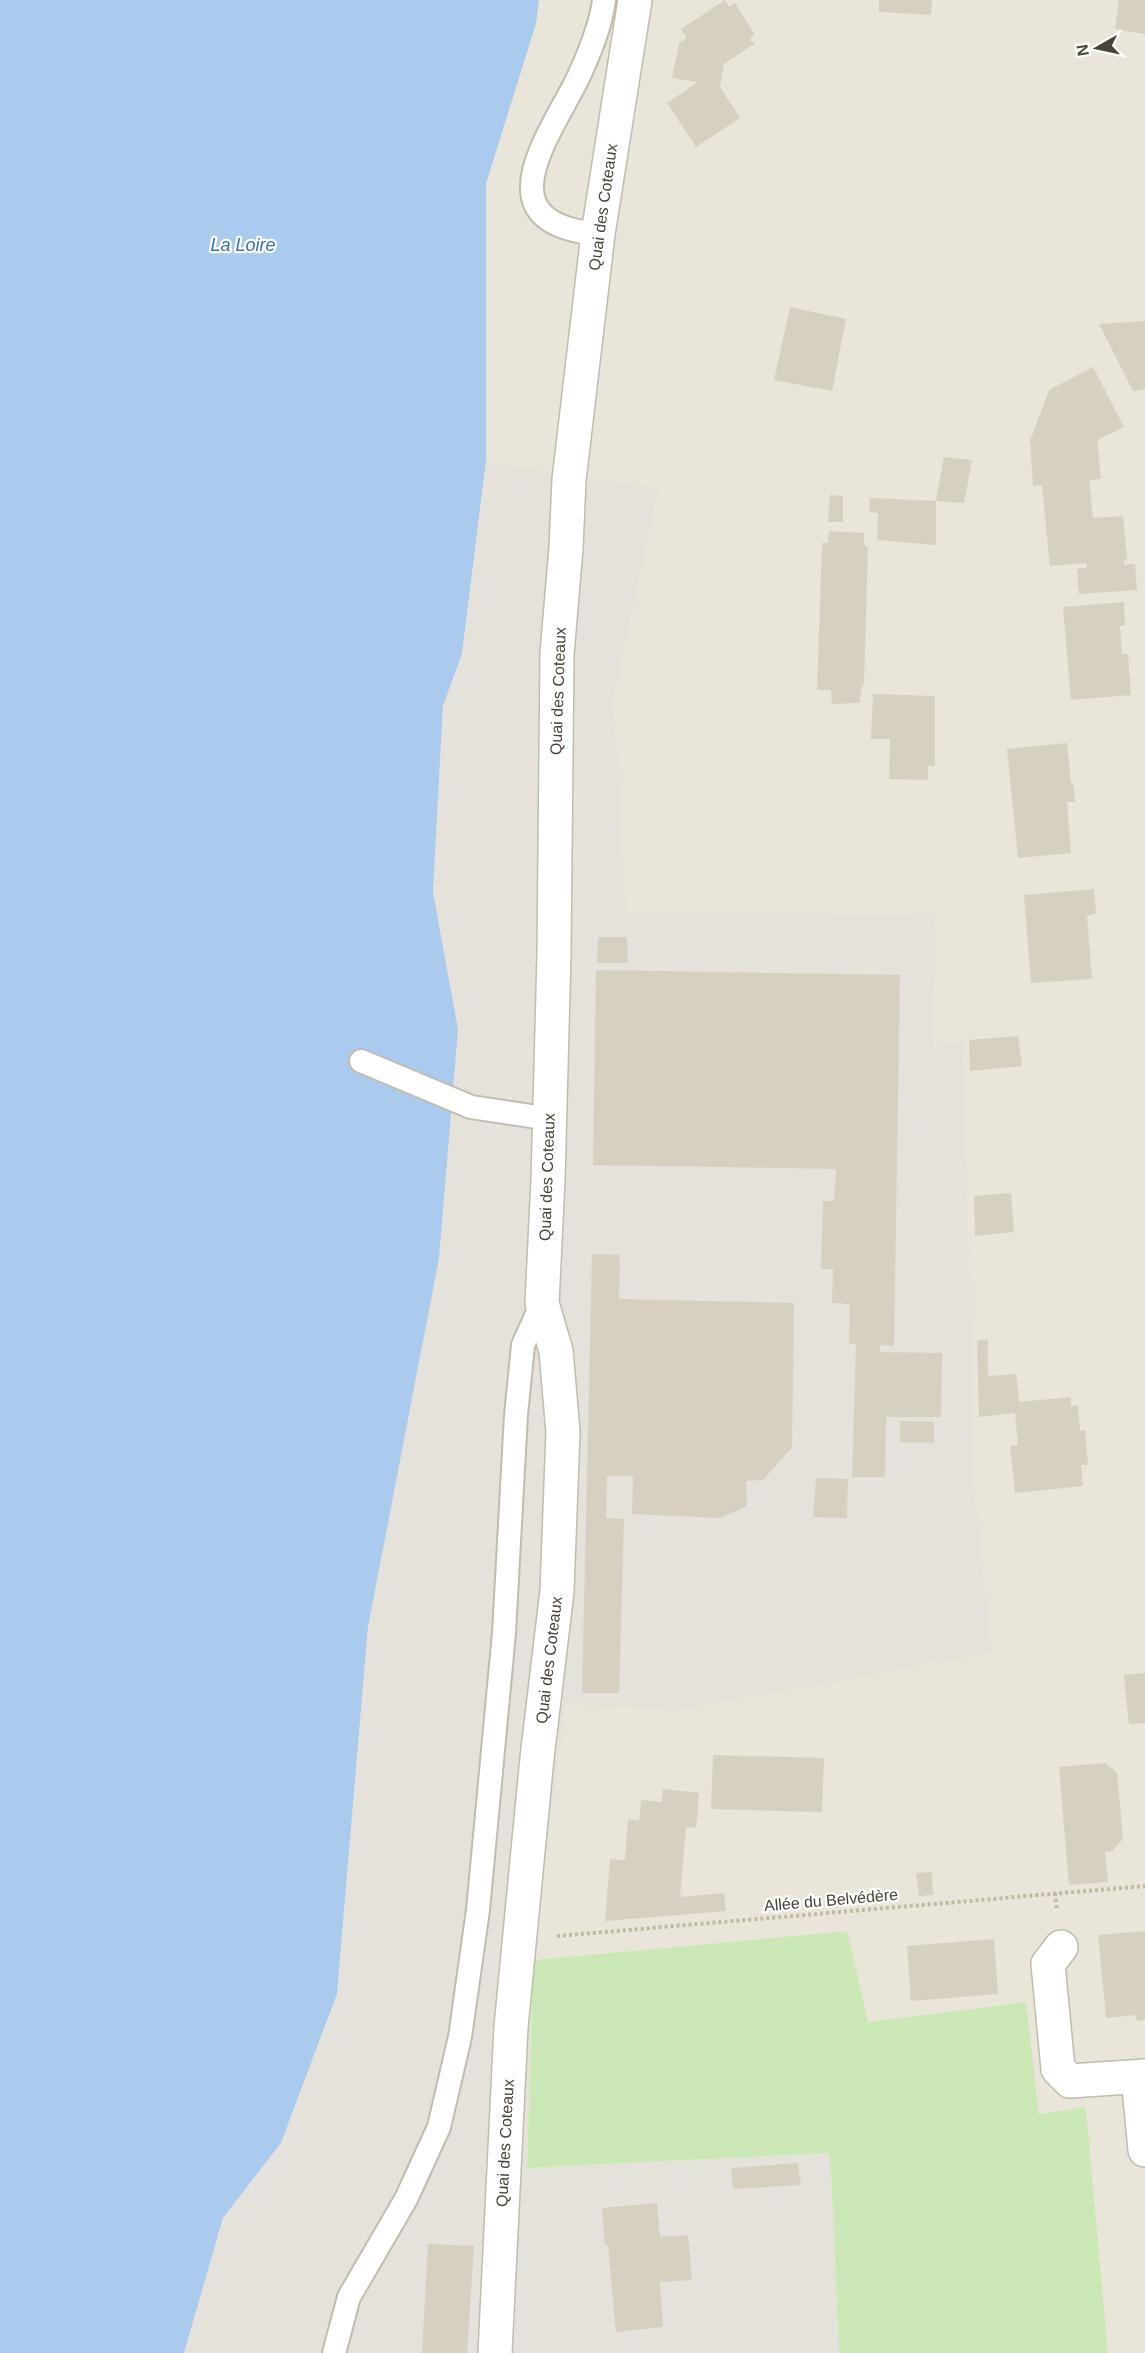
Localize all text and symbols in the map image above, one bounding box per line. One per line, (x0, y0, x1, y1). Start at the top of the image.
north arrow (1067, 18, 1127, 78)
text: N (1073, 43, 1092, 57)
street label: Quai des Coteaux (586, 142, 620, 272)
water label: La Loire (210, 235, 276, 255)
street label: Quai des Coteaux (547, 627, 569, 755)
street label: Quai des Coteaux (536, 1113, 558, 1241)
street label: Quai des Coteaux (533, 1595, 565, 1725)
street label: Allée du Belvédère (763, 1886, 899, 1914)
street label: Quai des Coteaux (493, 2079, 517, 2207)

